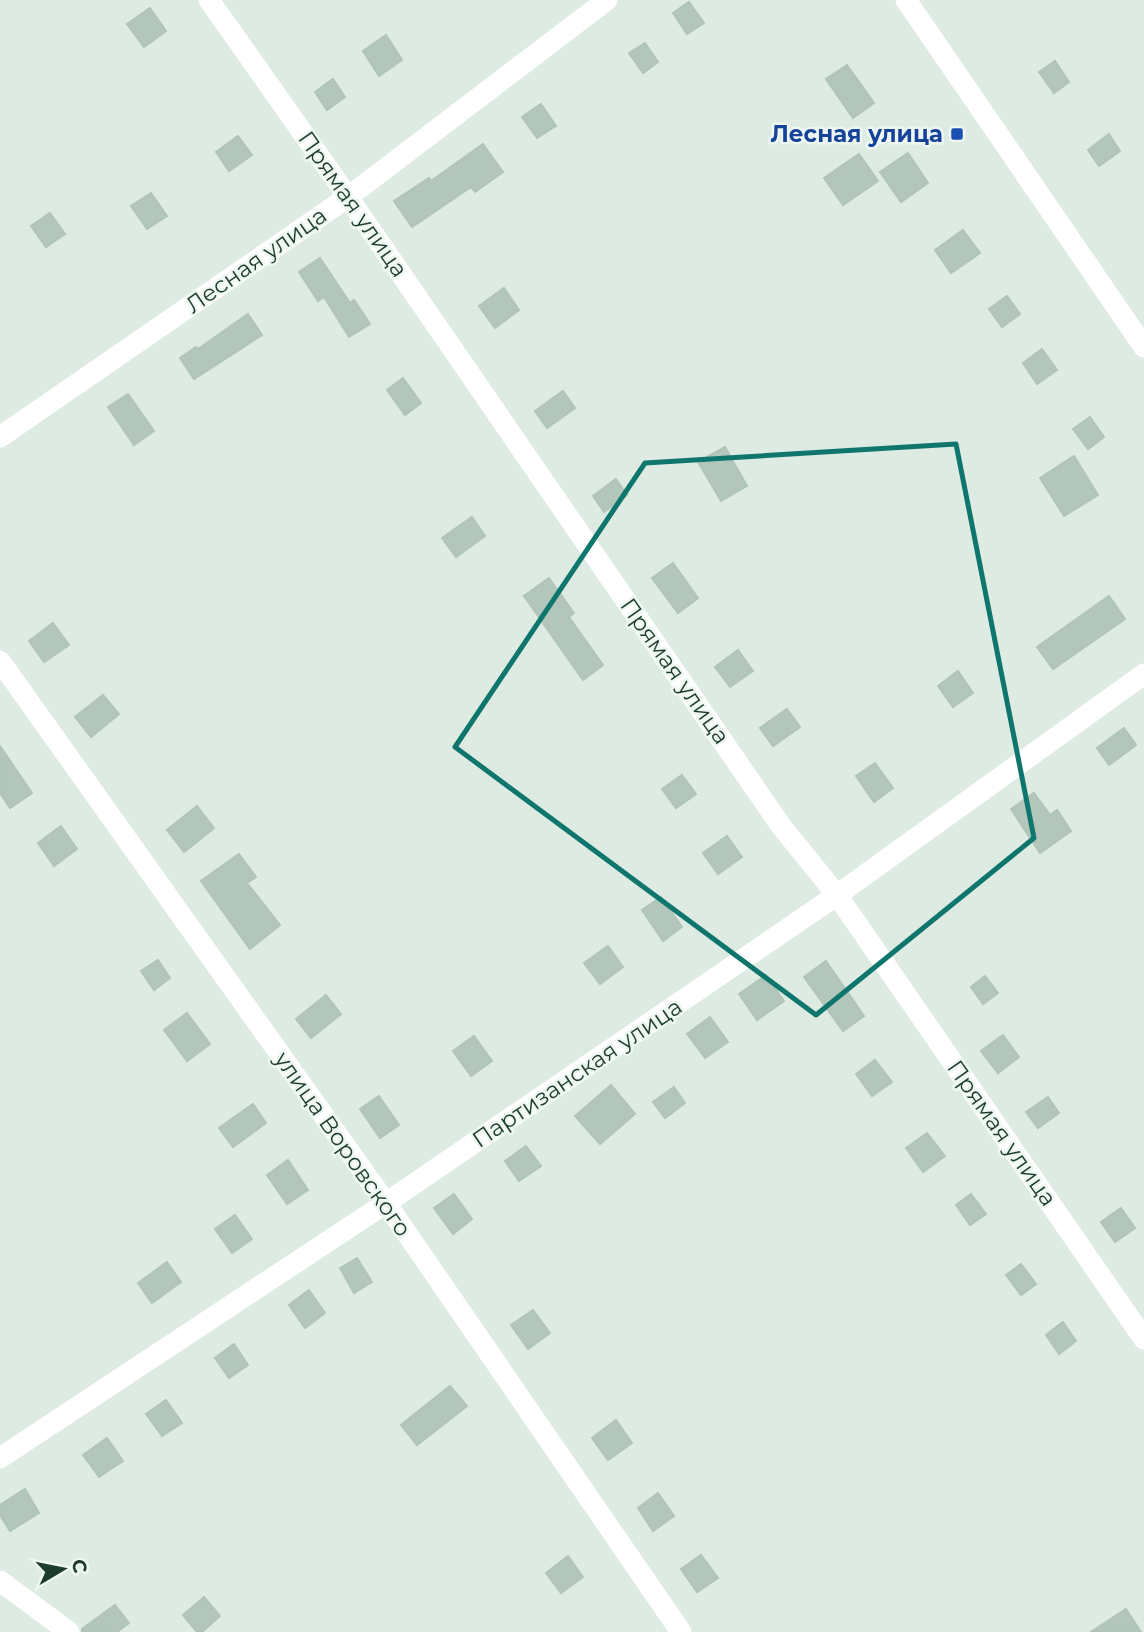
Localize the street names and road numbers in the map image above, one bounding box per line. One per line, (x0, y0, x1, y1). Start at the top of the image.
street label: Прямая улица (292, 126, 414, 282)
street label: Лесная улица (180, 201, 332, 319)
street label: Прямая улица (614, 593, 736, 749)
street label: Партизанская улица (467, 992, 687, 1154)
street label: улица Воровского (268, 1045, 417, 1242)
street label: Прямая улица (941, 1055, 1063, 1211)

